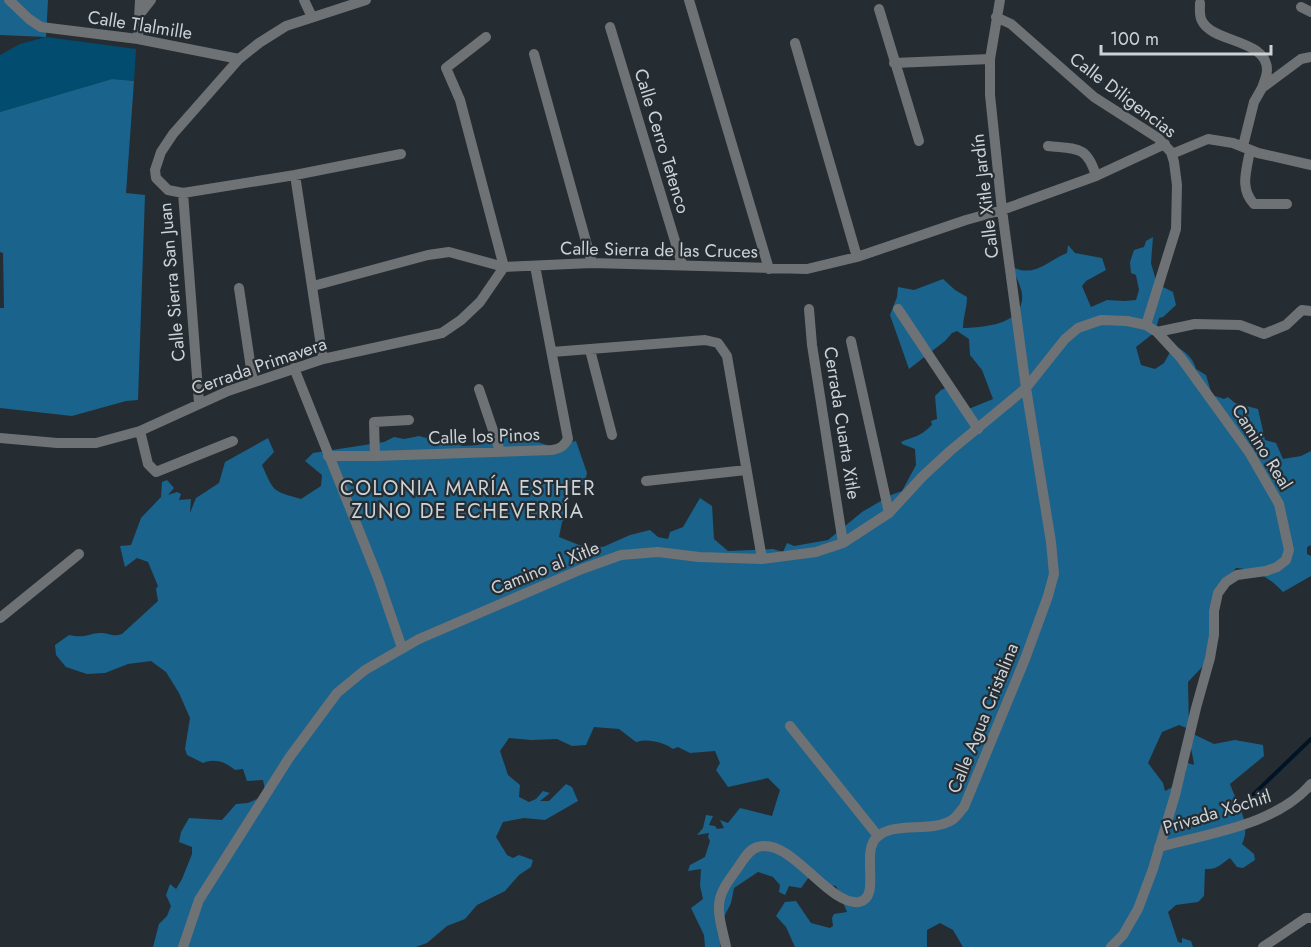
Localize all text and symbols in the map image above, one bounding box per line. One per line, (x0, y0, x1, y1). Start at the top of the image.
street label: Calle Tlalmille (86, 4, 194, 46)
scale bar (1101, 18, 1270, 56)
text: 100 m (1110, 26, 1159, 52)
street label: Calle Diligencias (1064, 46, 1182, 144)
street label: Calle Cerro Tetenco (628, 65, 696, 217)
street label: Calle Xitle Jardín (964, 132, 1006, 260)
street label: Calle Sierra San Juan (152, 201, 192, 363)
street label: Calle Sierra de las Cruces (560, 235, 758, 265)
street label: Cerrada Primavera (188, 331, 330, 401)
street label: Cerrada Cuarta Xitle (817, 345, 867, 501)
street label: Camino Real (1225, 399, 1299, 495)
street label: Calle los Pinos (428, 421, 540, 451)
district label: COLONIA MARÍA ESTHER ZUNO DE ECHEVERRÍA (340, 474, 596, 526)
street label: Camino al Xitle (487, 534, 603, 602)
street label: Calle Agua Cristalina (941, 639, 1025, 797)
street label: Privada Xóchitl (1160, 783, 1274, 841)

